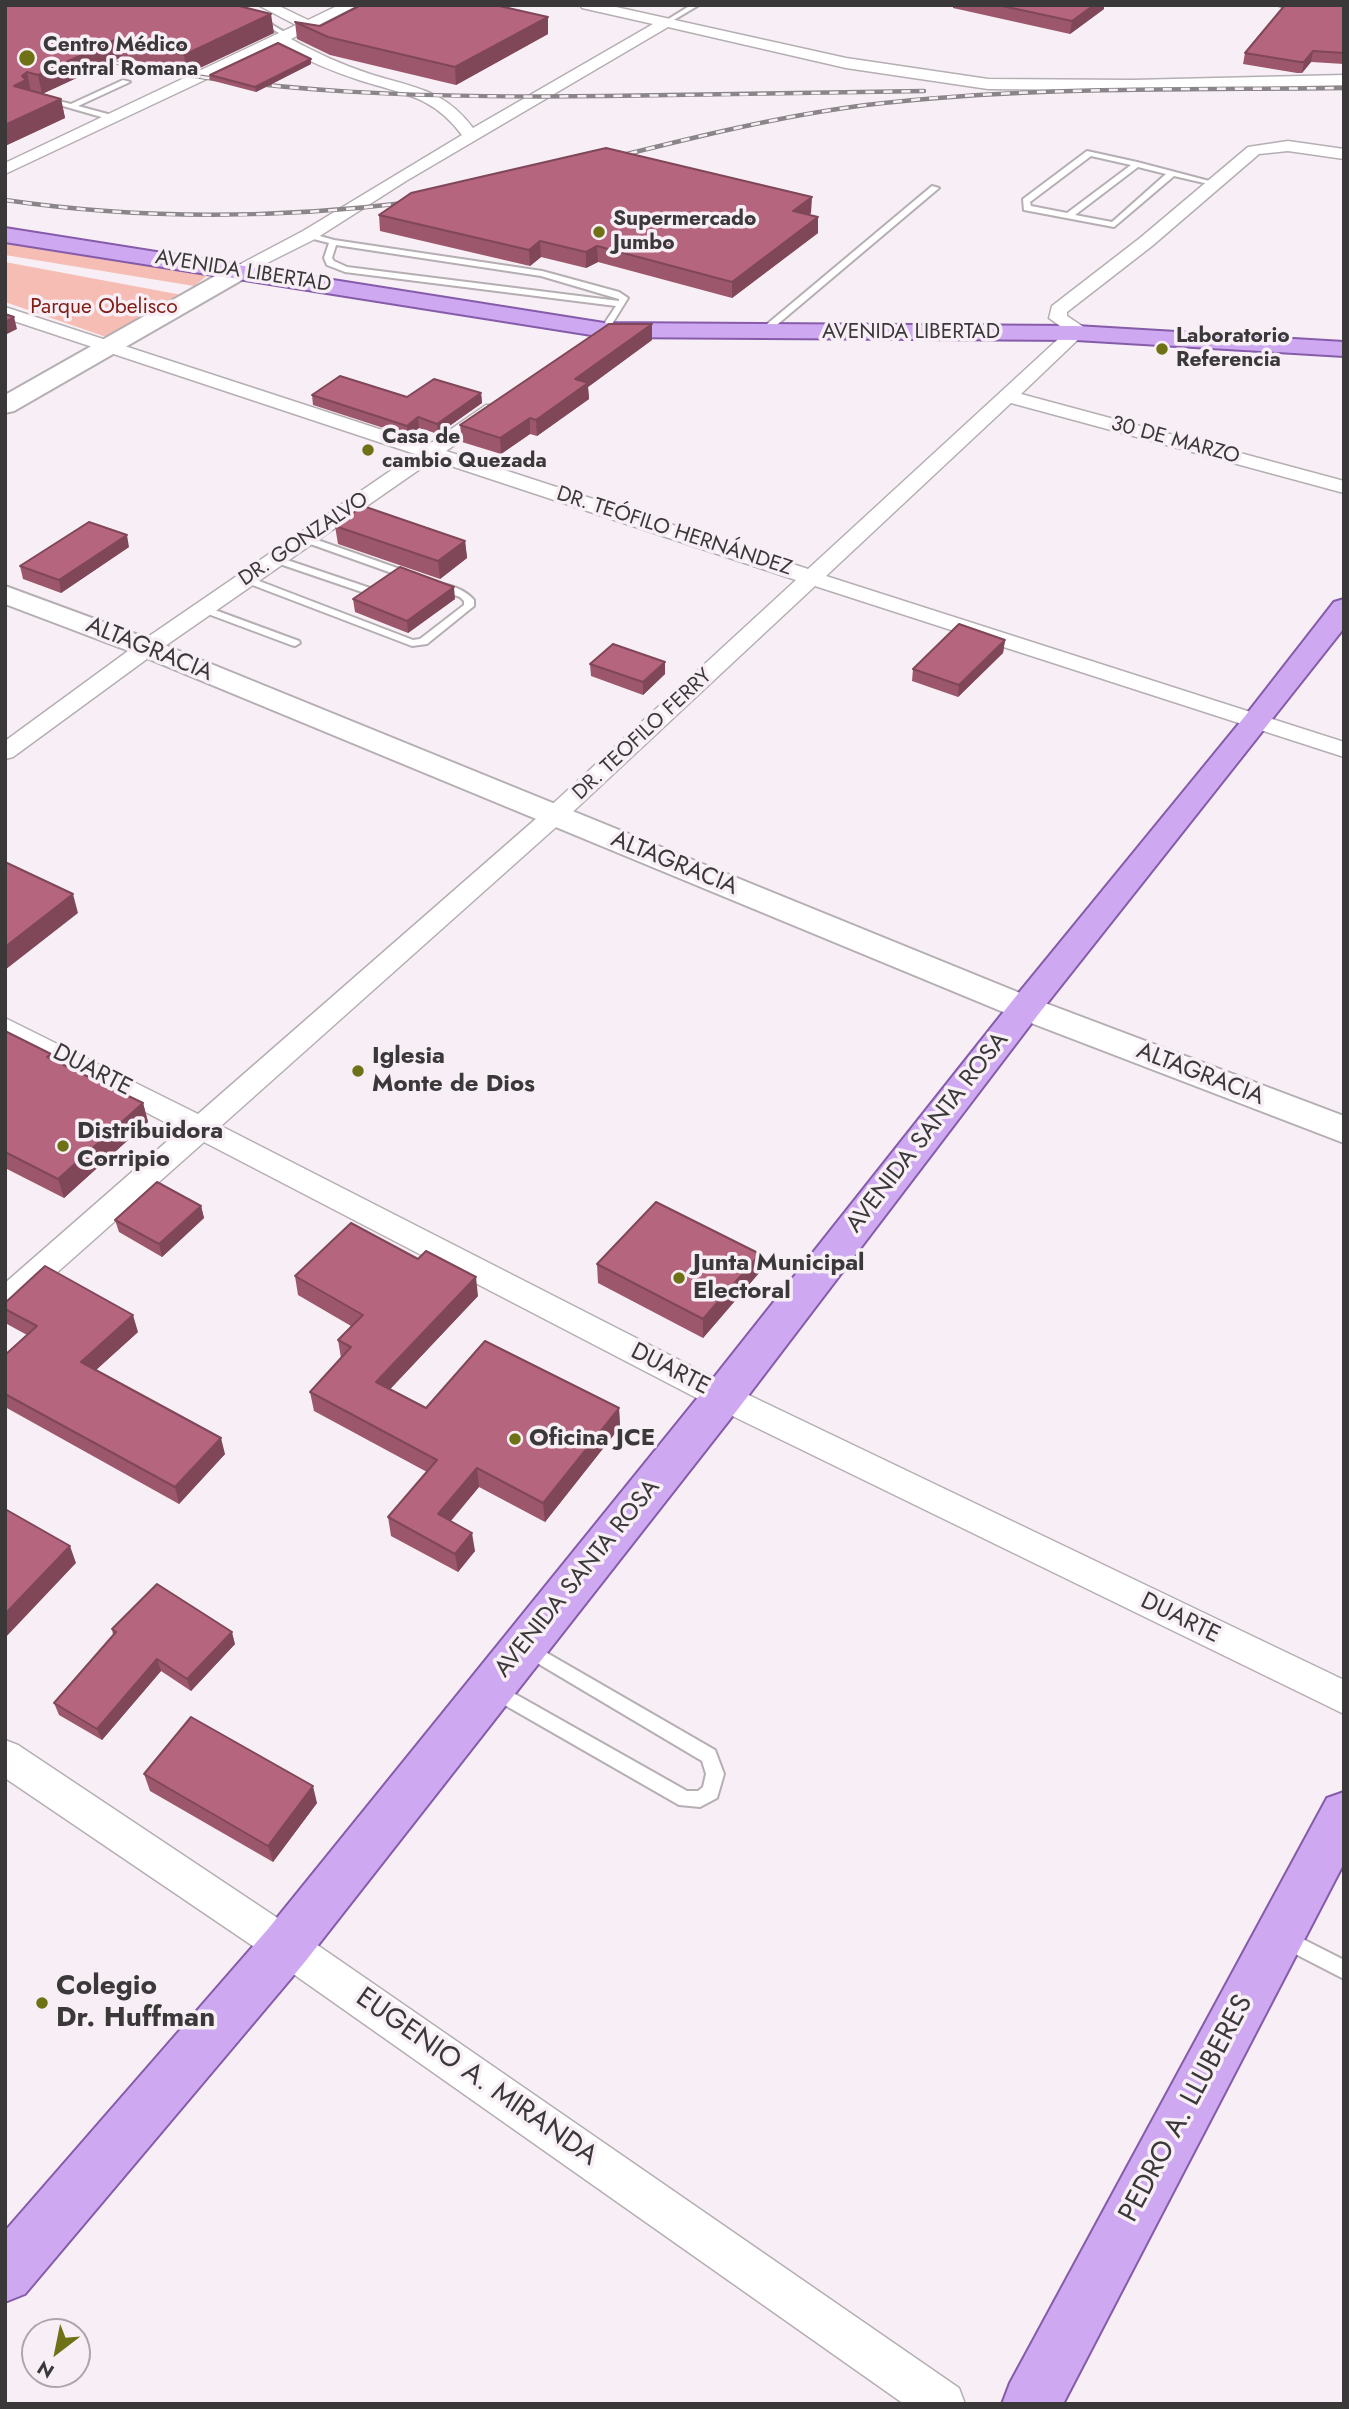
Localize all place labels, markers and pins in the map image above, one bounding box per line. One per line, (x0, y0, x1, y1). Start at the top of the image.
place label: Centro Médico Central Romana (43, 33, 198, 83)
marker: Centro Médico Central Romana (17, 48, 37, 68)
place label: Supermercado Jumbo (613, 207, 756, 257)
marker: Supermercado Jumbo (591, 224, 607, 240)
place label: Laboratorio Referencia (1176, 324, 1290, 374)
marker: Laboratorio Referencia (1154, 341, 1170, 357)
place label: Casa de cambio Quezada (382, 425, 547, 475)
marker: Casa de cambio Quezada (360, 442, 376, 458)
place label: Iglesia Monte de Dios (372, 1043, 535, 1099)
marker: Iglesia Monte de Dios (350, 1063, 366, 1079)
place label: Distribuidora Corripio (77, 1118, 223, 1174)
marker: Distribuidora Corripio (55, 1138, 71, 1154)
place label: Junta Municipal Electoral (693, 1250, 865, 1306)
marker: Junta Municipal Electoral (671, 1270, 687, 1286)
place label: Oficina JCE (529, 1425, 655, 1453)
marker: Oficina JCE (507, 1431, 523, 1447)
place label: Colegio Dr. Huffman (56, 1970, 215, 2036)
marker: Colegio Dr. Huffman (34, 1995, 50, 2011)

